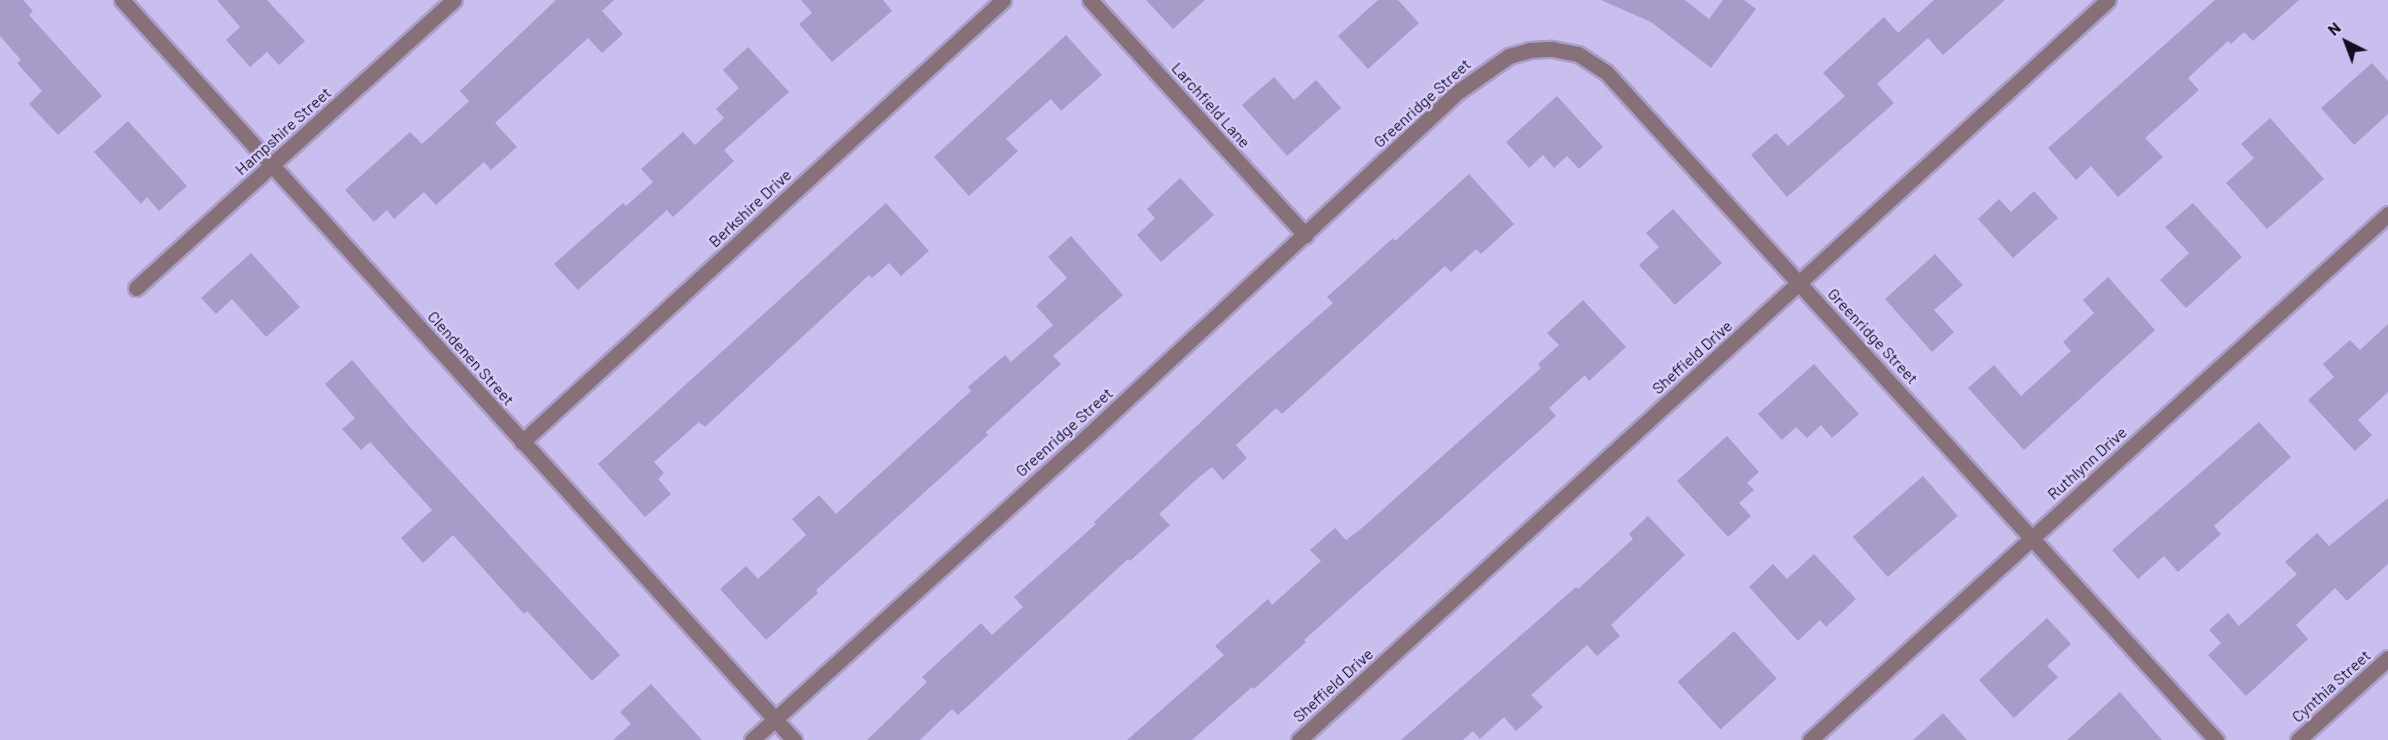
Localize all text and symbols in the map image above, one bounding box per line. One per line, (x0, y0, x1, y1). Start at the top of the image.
north arrow (2316, 12, 2376, 72)
text: N (2323, 18, 2344, 39)
street label: Greenridge Street (1370, 54, 1474, 152)
street label: Larchfield Lane (1168, 58, 1254, 152)
street label: Hampshire Street (231, 83, 335, 179)
street label: Berkshire Drive (705, 165, 795, 251)
street label: Greenridge Street (1824, 284, 1922, 388)
street label: Clendenen Street (424, 307, 518, 409)
street label: Sheffield Drive (1648, 316, 1736, 398)
street label: Greenridge Street (1012, 383, 1116, 481)
street label: Ruthlynn Drive (2043, 422, 2131, 504)
street label: Sheffield Drive (1289, 644, 1377, 726)
street label: Cynthia Street (2288, 646, 2374, 726)

